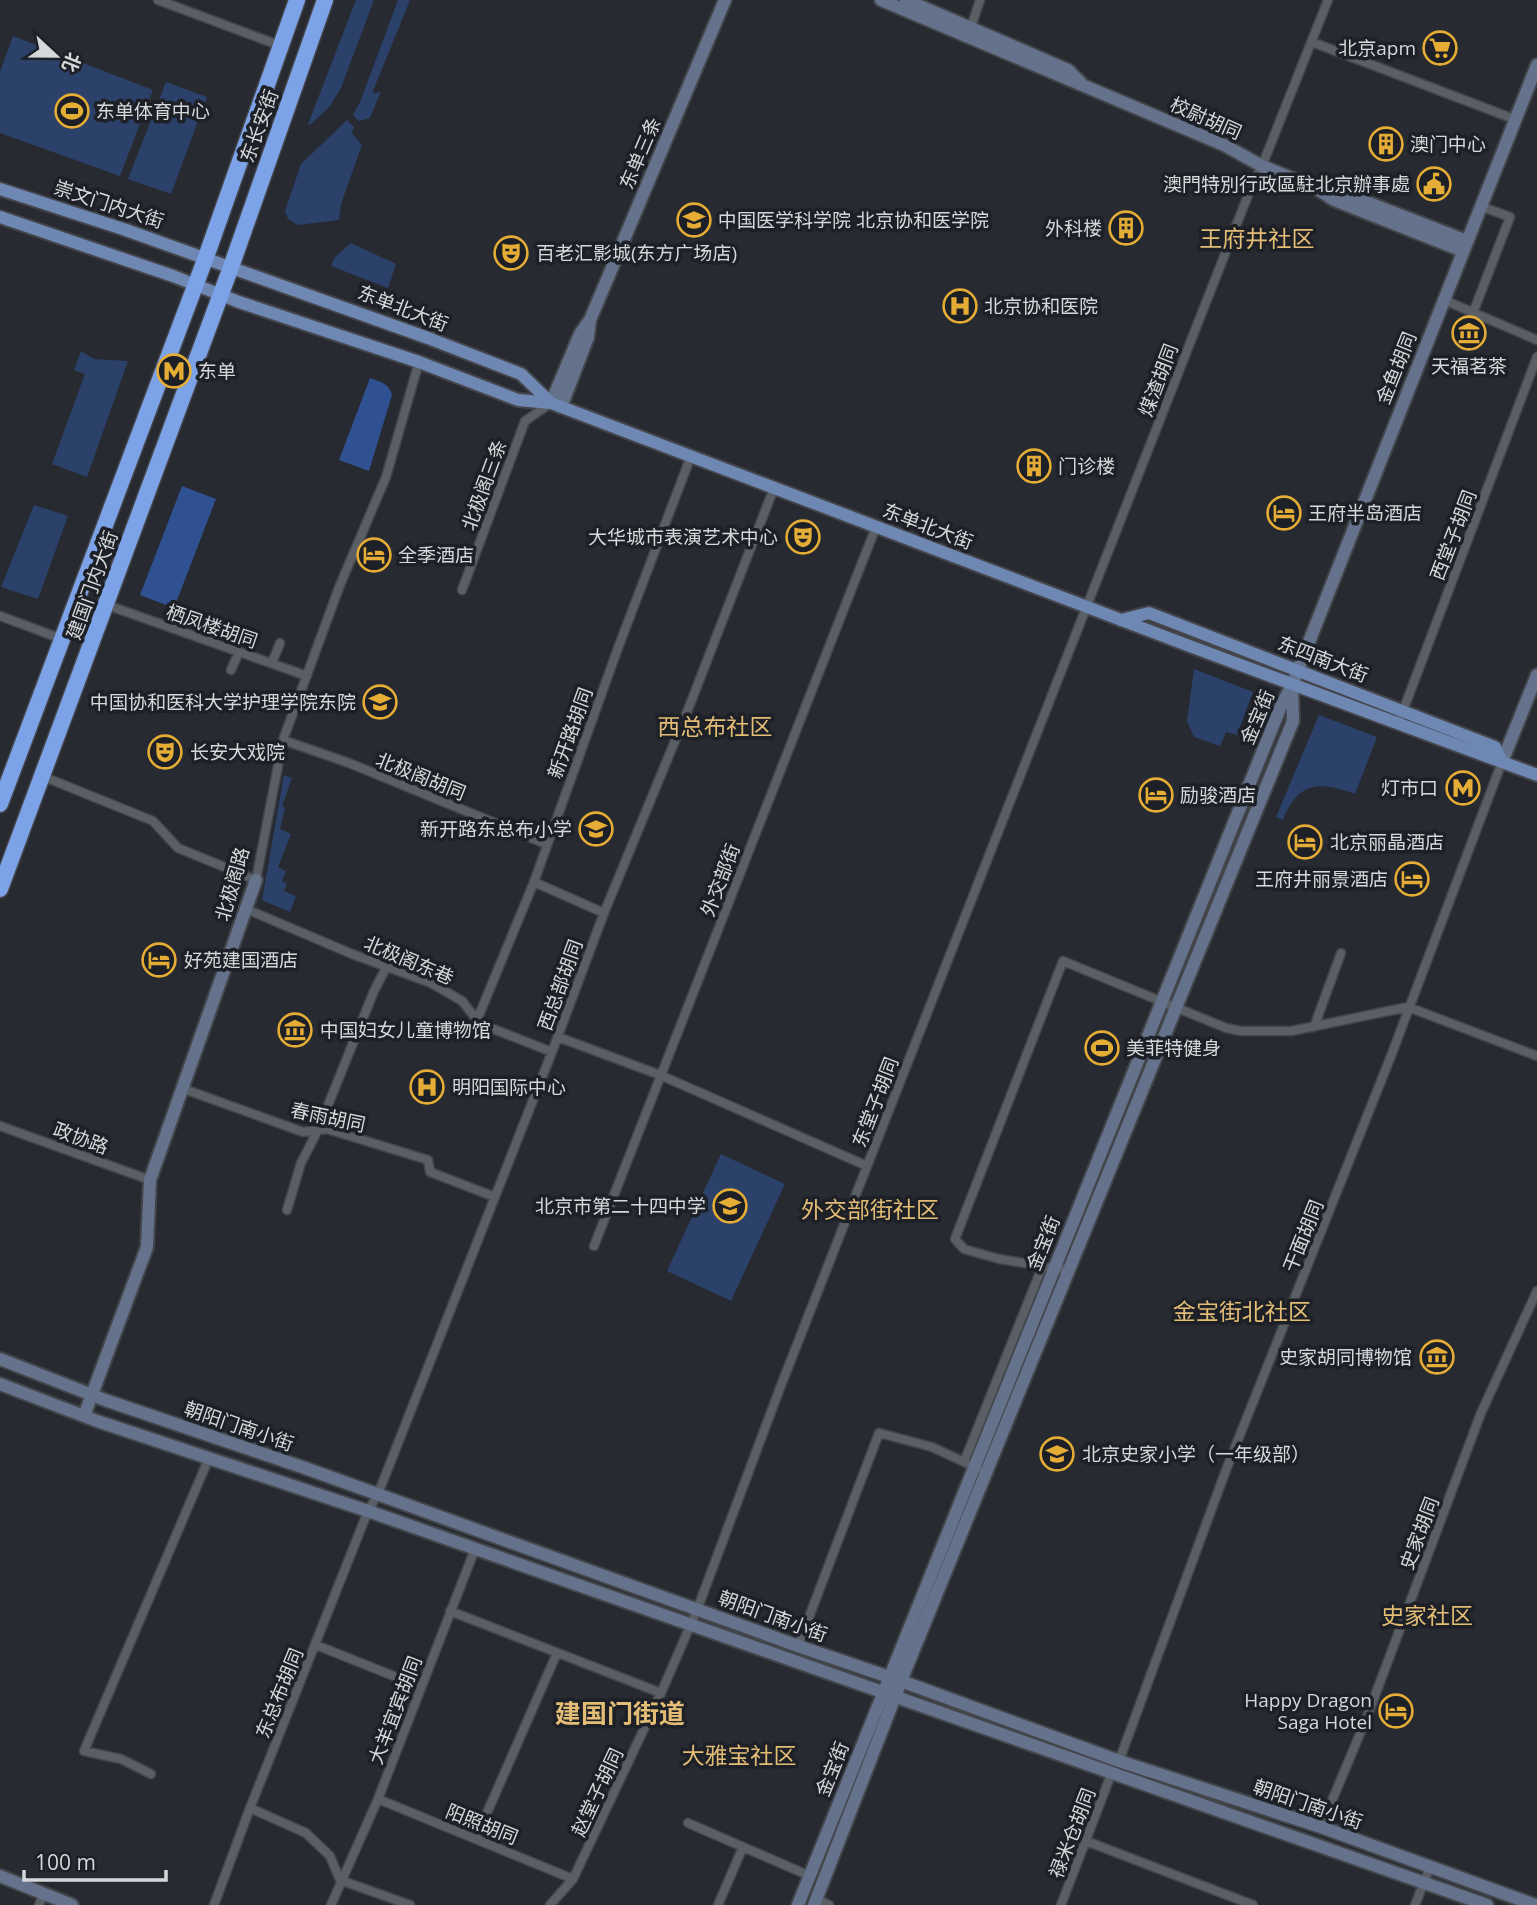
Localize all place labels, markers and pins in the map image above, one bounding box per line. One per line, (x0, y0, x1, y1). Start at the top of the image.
supermarket icon: 北京apm (1421, 29, 1459, 67)
place label: 北京apm (1338, 35, 1416, 61)
sports icon: 东单体育中心 (53, 92, 91, 130)
place label: 东单体育中心 (96, 98, 210, 124)
building icon: 澳门中心 (1367, 125, 1405, 163)
place label: 澳门中心 (1410, 131, 1486, 157)
public building icon: 澳門特別行政區駐北京辦事處 (1415, 165, 1453, 203)
place label: 澳門特別行政區駐北京辦事處 (1163, 171, 1410, 197)
school or university icon: 中国医学科学院 北京协和医学院 (675, 201, 713, 239)
place label: 中国医学科学院 北京协和医学院 (718, 207, 989, 233)
building icon: 外科楼 (1107, 209, 1145, 247)
place label: 外科楼 (1045, 215, 1102, 241)
theatre icon: 百老汇影城(东方广场店) (492, 234, 530, 272)
place label: 百老汇影城(东方广场店) (536, 240, 737, 266)
hospital icon: 北京协和医院 (941, 287, 979, 325)
place label: 北京协和医院 (984, 293, 1098, 319)
museum icon: 天福茗茶 (1450, 314, 1488, 352)
metro station icon: 东单 (155, 352, 193, 390)
place label: 天福茗茶 (1431, 353, 1507, 379)
place label: 东单 (198, 358, 236, 384)
building icon: 门诊楼 (1015, 447, 1053, 485)
place label: 门诊楼 (1058, 453, 1115, 479)
hotel icon: 王府半岛酒店 (1265, 494, 1303, 532)
place label: 王府半岛酒店 (1308, 500, 1422, 526)
theatre icon: 大华城市表演艺术中心 (784, 518, 822, 556)
place label: 大华城市表演艺术中心 (588, 524, 778, 550)
hotel icon: 全季酒店 (355, 536, 393, 574)
place label: 全季酒店 (398, 542, 474, 568)
school or university icon: 中国协和医科大学护理学院东院 (361, 683, 399, 721)
place label: 中国协和医科大学护理学院东院 (90, 689, 356, 715)
theatre icon: 长安大戏院 (146, 733, 184, 771)
place label: 长安大戏院 (190, 739, 285, 765)
metro station icon: 灯市口 (1444, 769, 1482, 807)
place label: 灯市口 (1381, 775, 1438, 801)
hotel icon: 励骏酒店 (1137, 776, 1175, 814)
place label: 励骏酒店 (1180, 782, 1256, 808)
school or university icon: 新开路东总布小学 (577, 810, 615, 848)
place label: 新开路东总布小学 (420, 816, 572, 842)
hotel icon: 北京丽晶酒店 (1286, 823, 1324, 861)
place label: 北京丽晶酒店 (1330, 829, 1444, 855)
hotel icon: 王府井丽景酒店 (1393, 860, 1431, 898)
place label: 王府井丽景酒店 (1255, 866, 1388, 892)
hotel icon: 好苑建国酒店 (140, 941, 178, 979)
place label: 好苑建国酒店 (184, 947, 298, 973)
museum icon: 中国妇女儿童博物馆 (276, 1011, 314, 1049)
place label: 中国妇女儿童博物馆 (320, 1017, 491, 1043)
sports icon: 美菲特健身 (1083, 1029, 1121, 1067)
place label: 美菲特健身 (1126, 1035, 1221, 1061)
hospital icon: 明阳国际中心 (408, 1068, 446, 1106)
place label: 明阳国际中心 (452, 1074, 566, 1100)
school or university icon: 北京市第二十四中学 (711, 1187, 749, 1225)
place label: 北京市第二十四中学 (535, 1193, 706, 1219)
museum icon: 史家胡同博物馆 (1418, 1338, 1456, 1376)
place label: 史家胡同博物馆 (1279, 1344, 1412, 1370)
school or university icon: 北京史家小学（一年级部） (1038, 1435, 1076, 1473)
place label: 北京史家小学（一年级部） (1082, 1441, 1310, 1467)
place label: Happy Dragon Saga Hotel (1244, 1687, 1372, 1735)
hotel icon: Happy Dragon Saga Hotel (1377, 1692, 1415, 1730)

